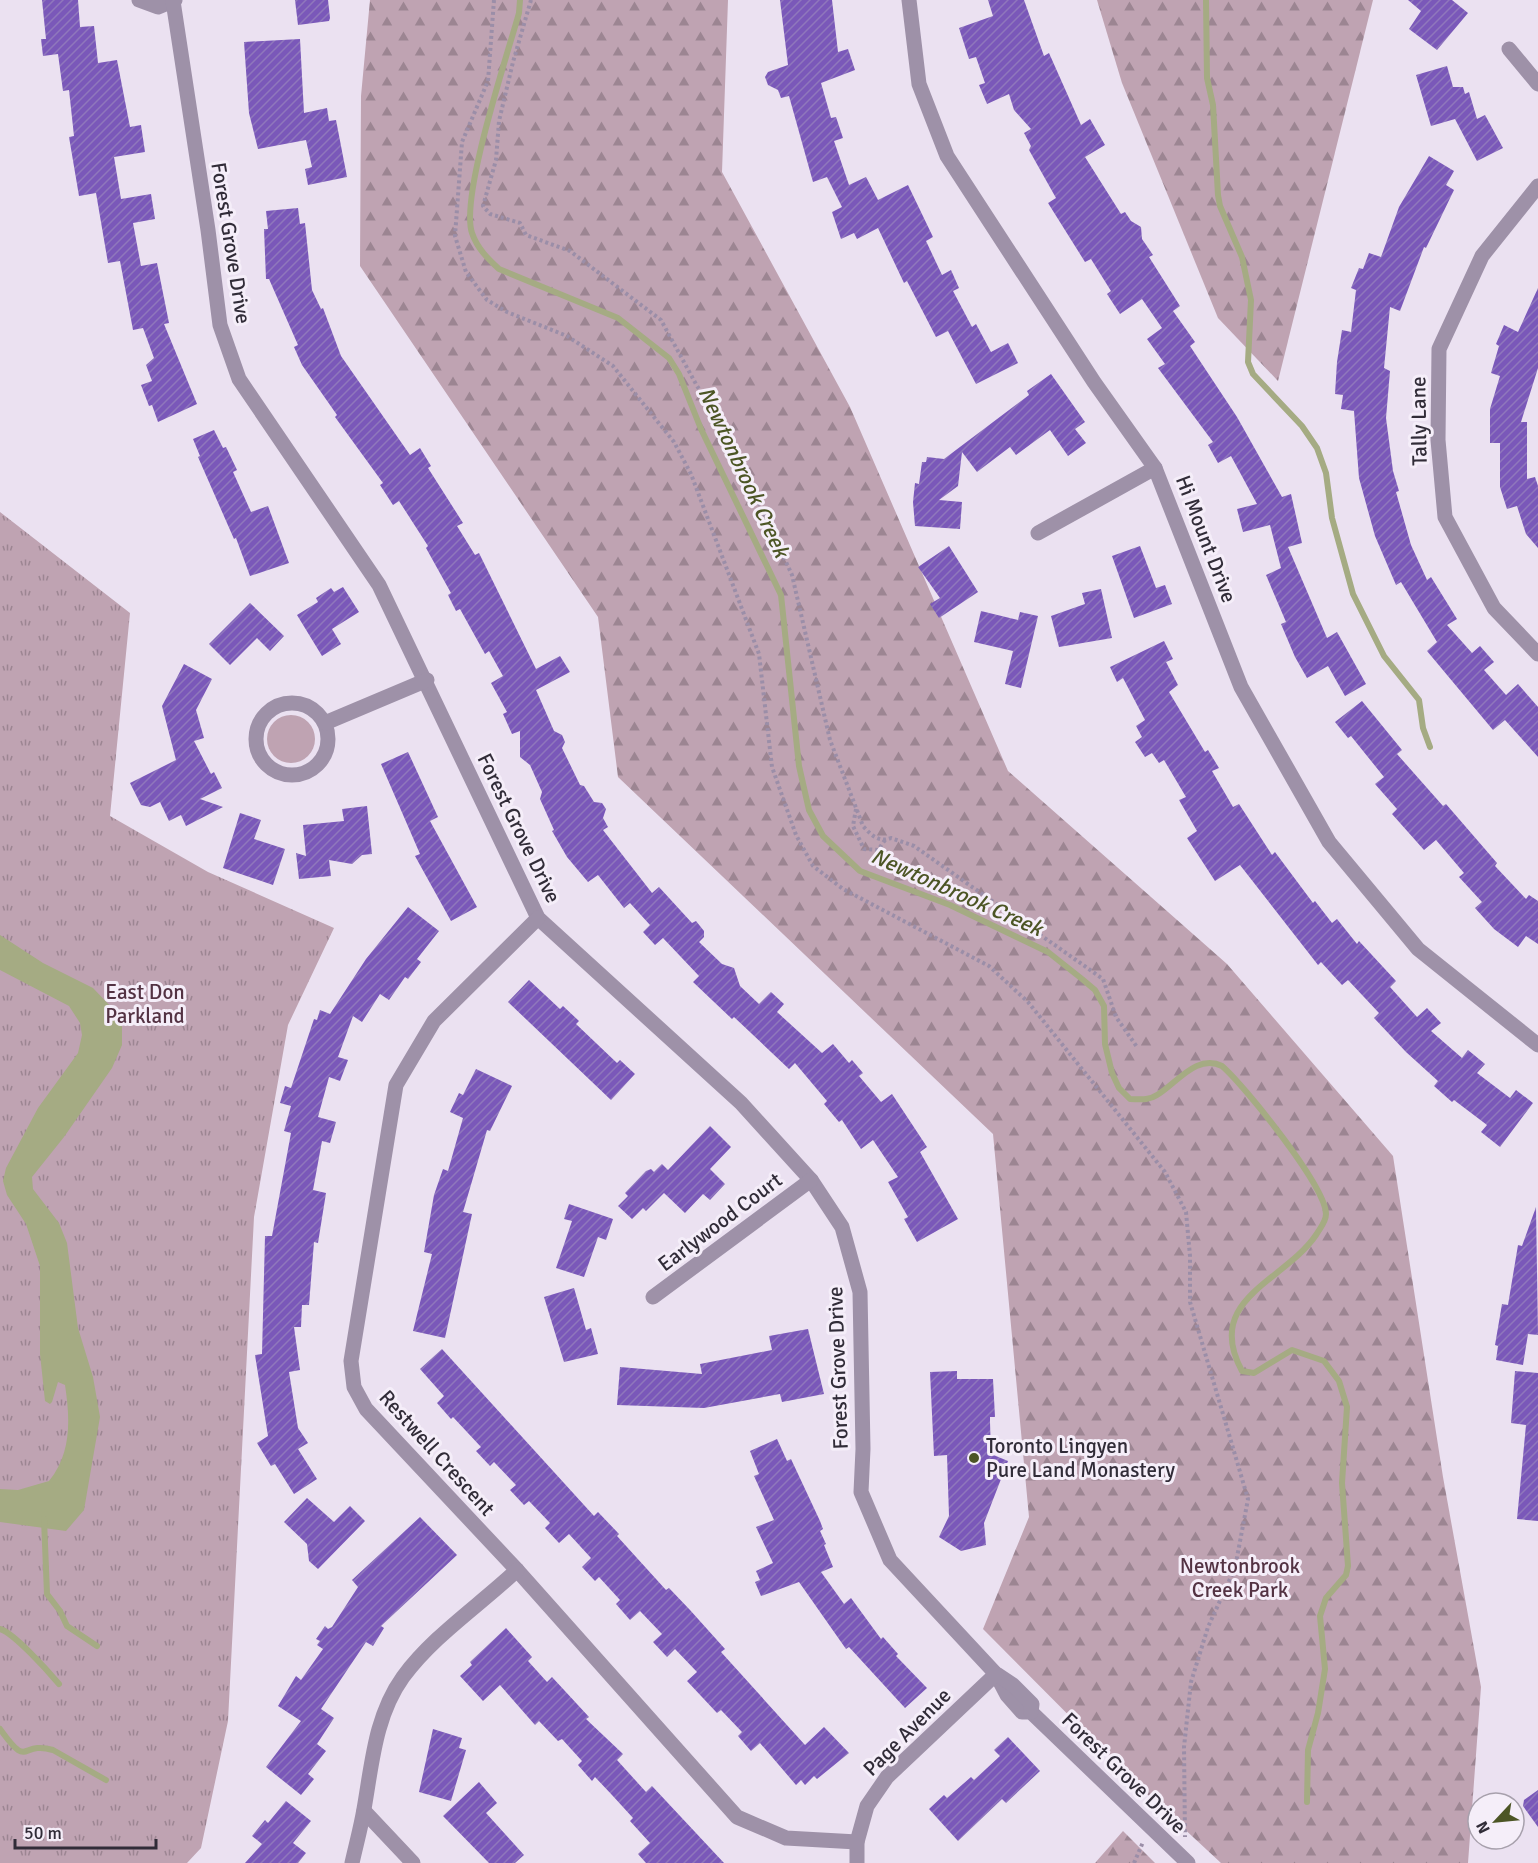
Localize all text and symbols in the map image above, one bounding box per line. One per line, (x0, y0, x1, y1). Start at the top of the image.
street label: Forest Grove Drive (205, 160, 257, 326)
street label: Tally Lane (1405, 376, 1433, 466)
water label: Newtonbrook Creek (693, 382, 796, 563)
street label: Hi Mount Drive (1170, 472, 1242, 606)
street label: Forest Grove Drive (472, 749, 566, 907)
water label: Newtonbrook Creek (867, 842, 1049, 943)
park label: East Don Parkland (105, 979, 185, 1029)
street label: Earlywood Court (653, 1167, 787, 1277)
street label: Forest Grove Drive (822, 1286, 854, 1450)
street label: Restwell Crescent (374, 1385, 500, 1521)
place label: Toronto Lingyen Pure Land Monastery (986, 1433, 1175, 1483)
marker: Toronto Lingyen Pure Land Monastery (967, 1451, 981, 1465)
park label: Newtonbrook Creek Park (1180, 1553, 1301, 1603)
street label: Page Avenue (858, 1683, 956, 1781)
street label: Forest Grove Drive (1056, 1707, 1192, 1839)
north arrow (1466, 1791, 1526, 1851)
scale bar (15, 1812, 156, 1850)
text: N (1472, 1818, 1495, 1837)
text: 50 m (24, 1822, 62, 1844)

